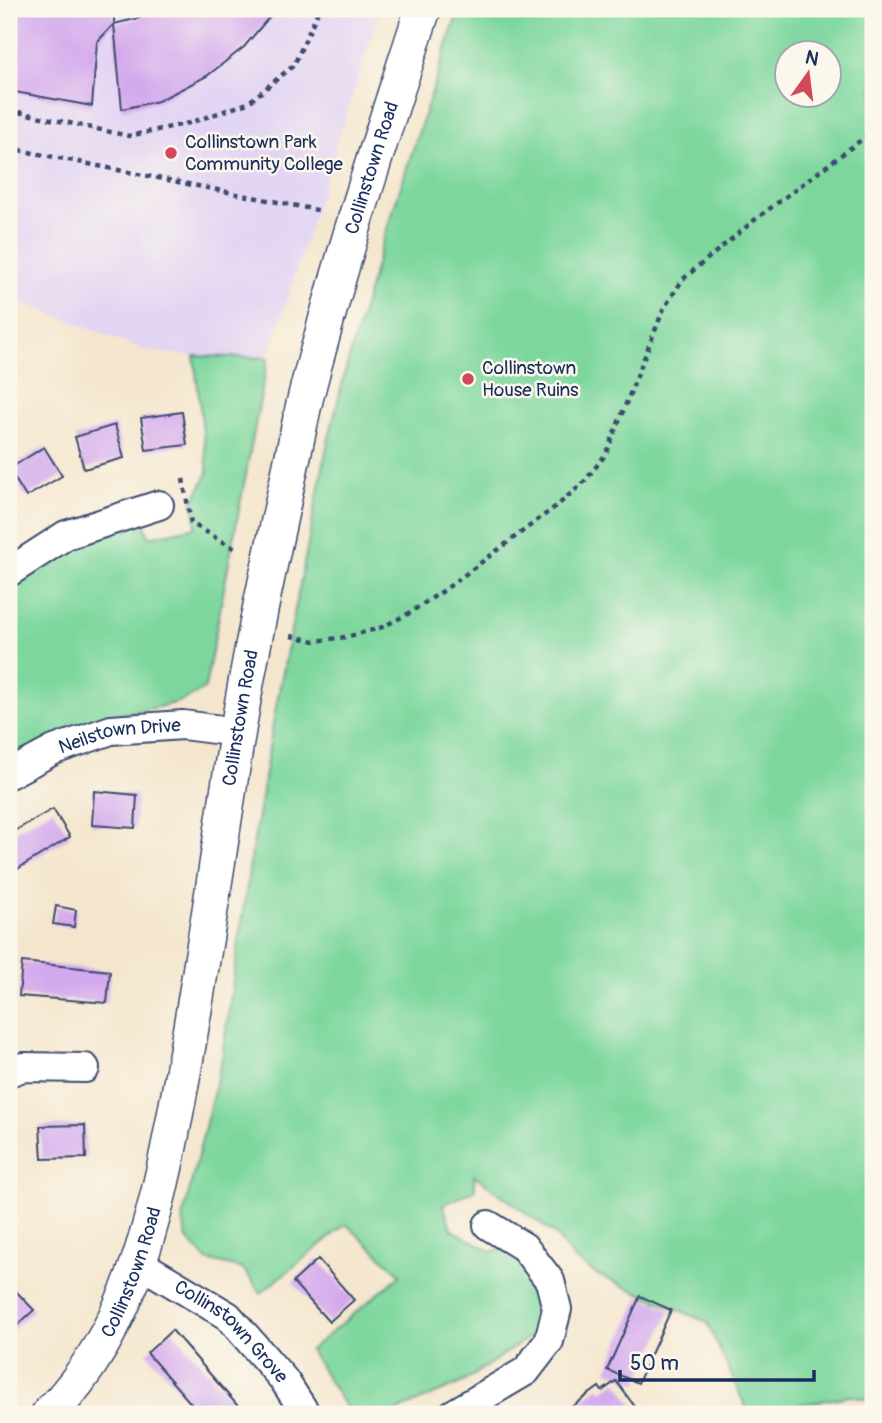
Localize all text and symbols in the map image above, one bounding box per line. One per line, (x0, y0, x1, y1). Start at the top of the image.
north arrow (774, 38, 844, 108)
text: N (803, 45, 821, 72)
street label: Collinstown Road (340, 99, 404, 237)
place label: Collinstown Park Community College (185, 130, 344, 176)
marker: Collinstown Park Community College (163, 145, 179, 161)
place label: Collinstown House Ruins (482, 356, 579, 402)
marker: Collinstown House Ruins (460, 371, 476, 387)
street label: Collinstown Road (217, 648, 264, 788)
street label: Neilstown Drive (55, 713, 182, 759)
street label: Collinstown Road (96, 1204, 167, 1342)
street label: Collinstown Grove (170, 1275, 294, 1389)
scale bar (620, 1339, 814, 1383)
text: 50 m (630, 1350, 679, 1377)

